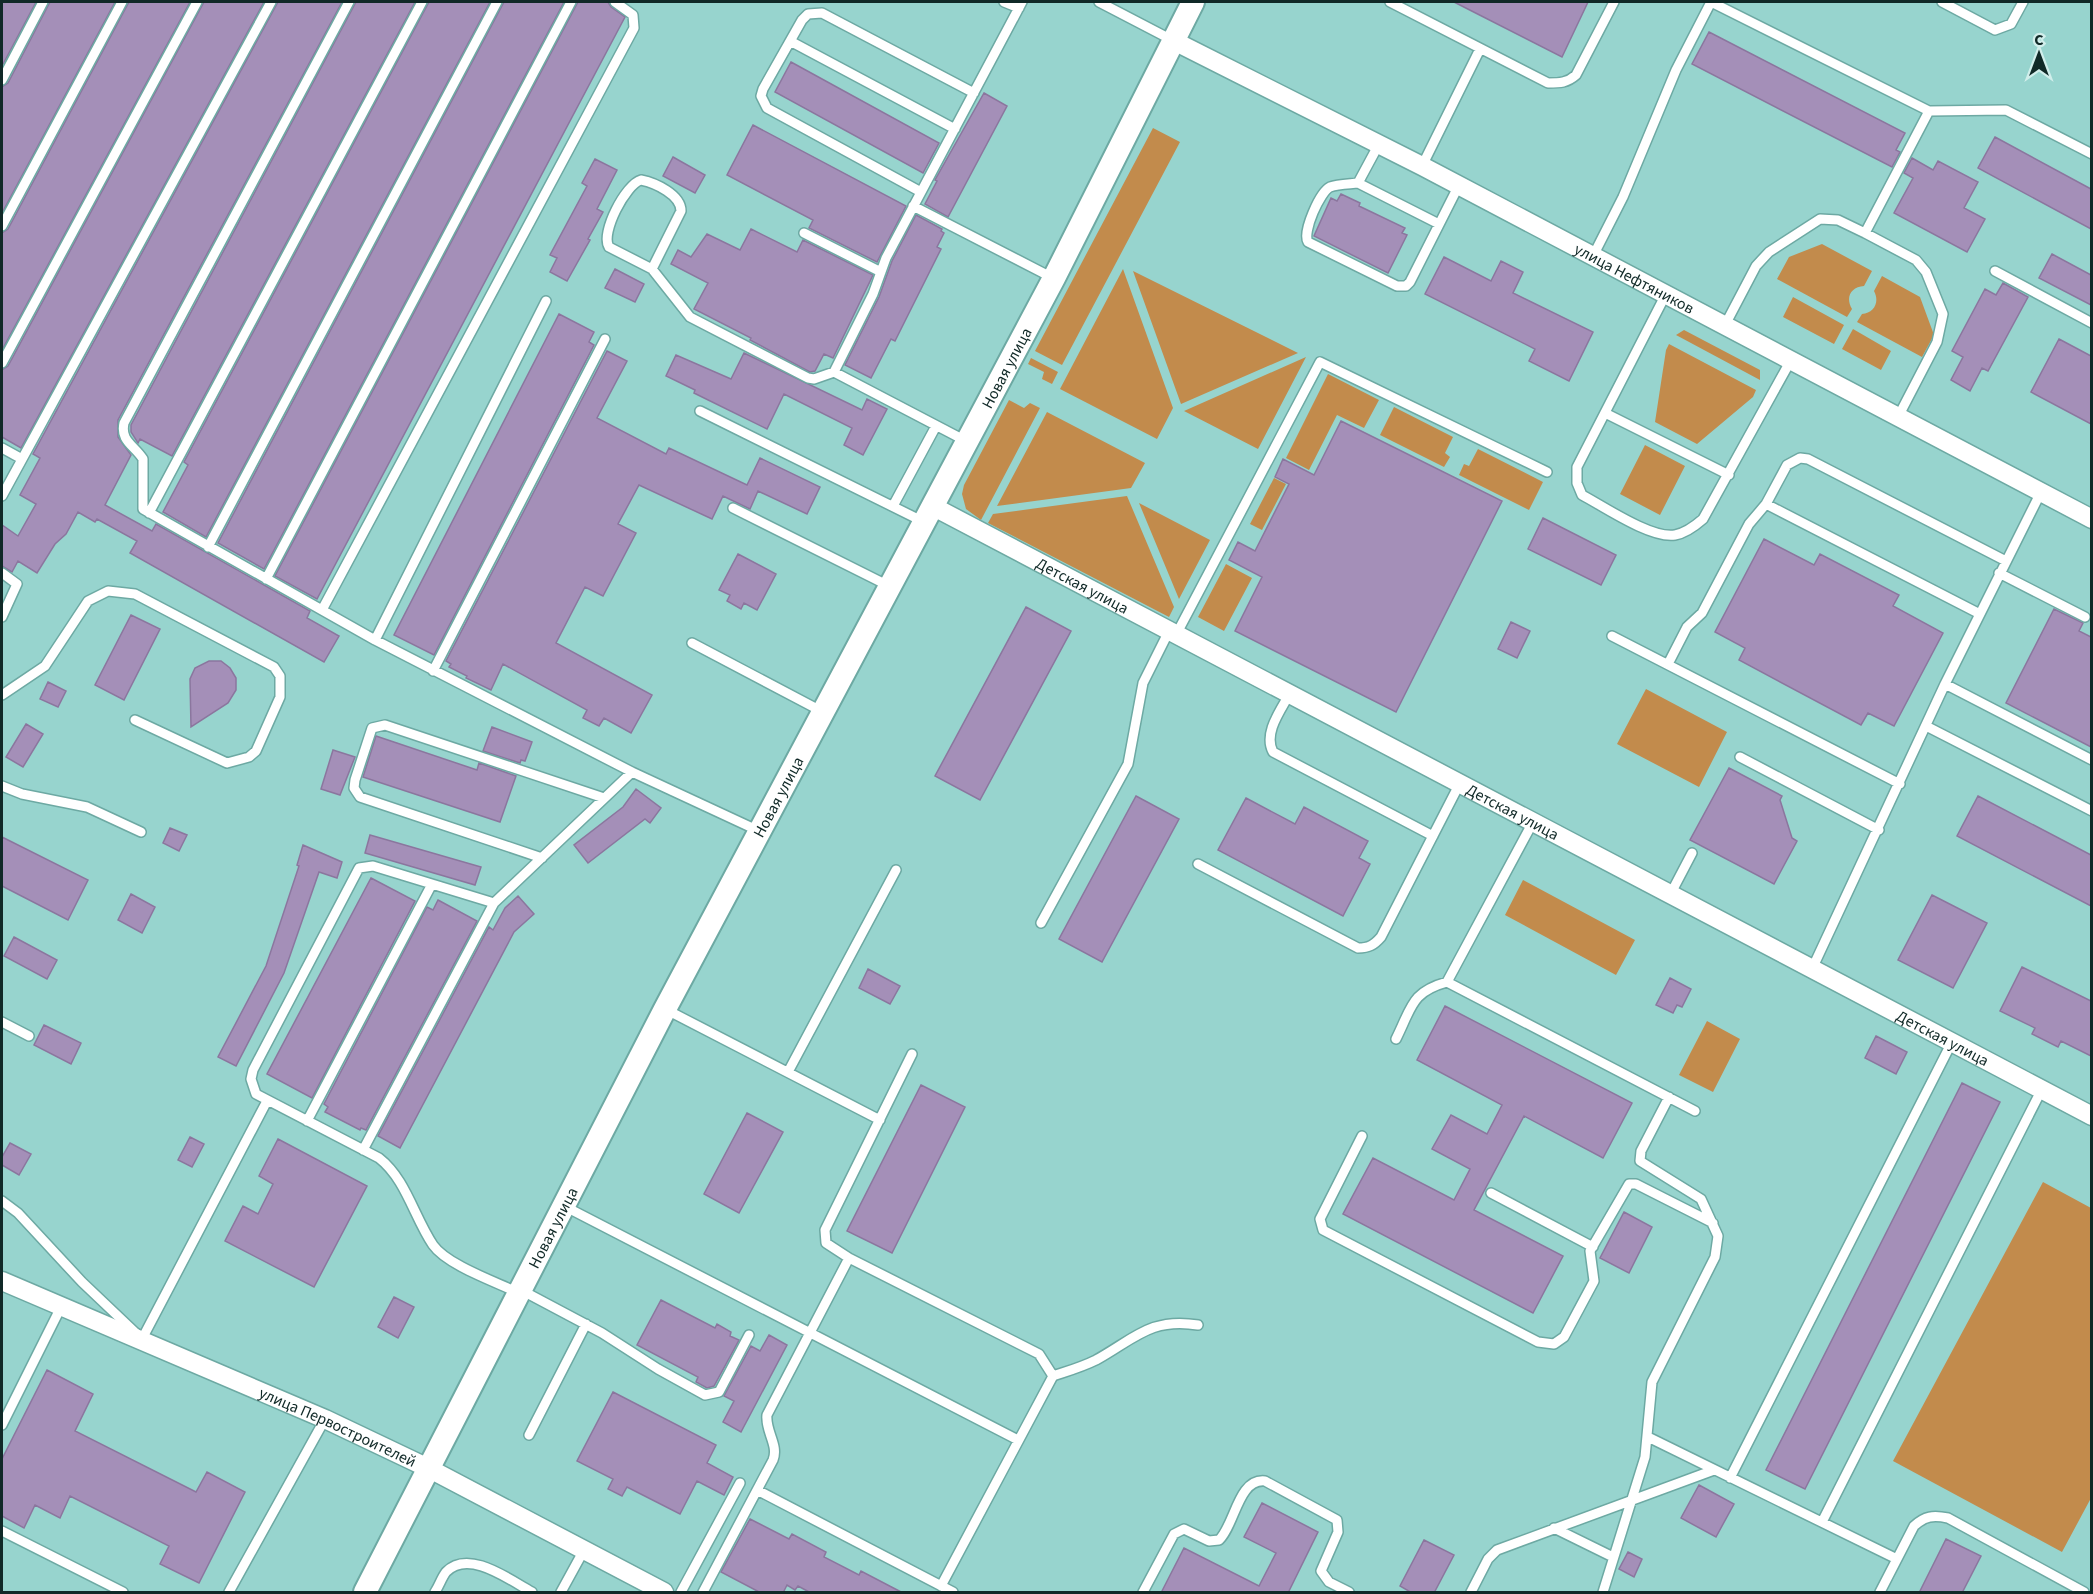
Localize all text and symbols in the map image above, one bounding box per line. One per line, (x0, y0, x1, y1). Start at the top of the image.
north arrow (2009, 24, 2069, 84)
text: С (2034, 29, 2044, 51)
street label: улица Нефтяников (1570, 238, 1698, 320)
street label: Новая улица (977, 324, 1038, 413)
street label: Детская улица (1032, 553, 1132, 620)
street label: Новая улица (748, 753, 809, 842)
street label: Детская улица (1462, 779, 1563, 846)
street label: Детская улица (1892, 1005, 1993, 1072)
street label: Новая улица (523, 1183, 584, 1272)
street label: улица Первостроителей (255, 1382, 420, 1473)

